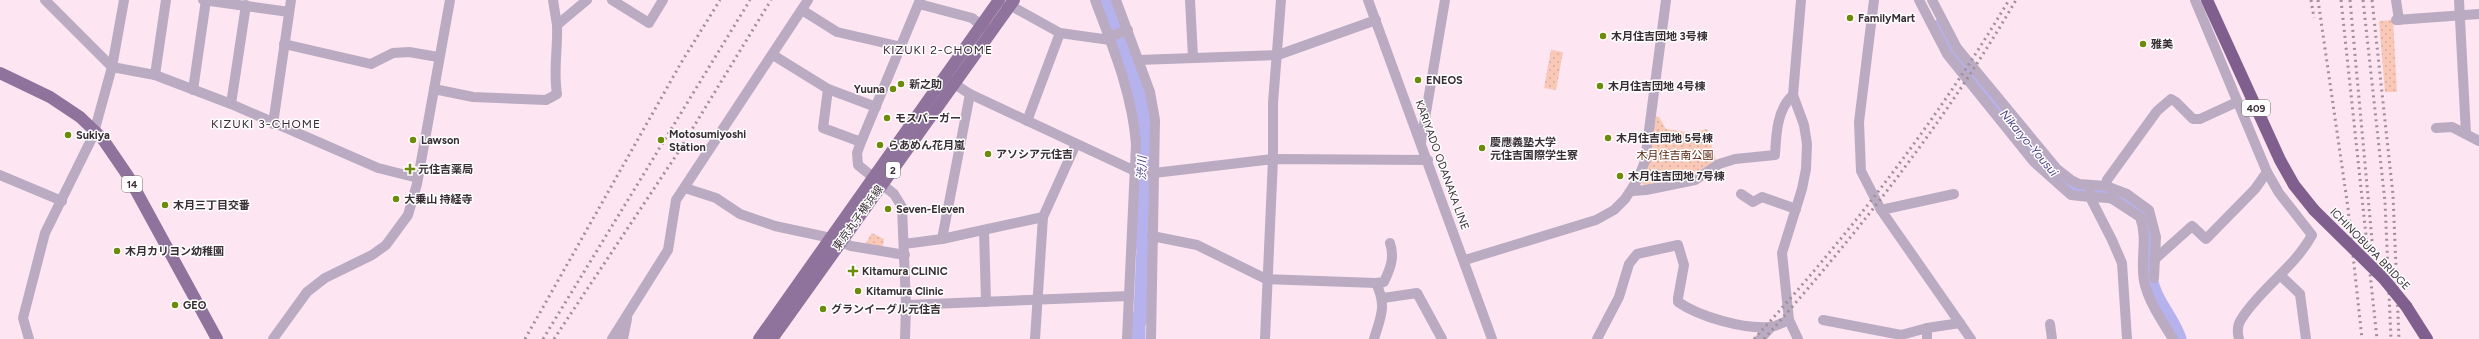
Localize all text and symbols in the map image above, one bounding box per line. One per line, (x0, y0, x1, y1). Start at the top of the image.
place label: FamilyMart (1858, 12, 1916, 25)
marker: FamilyMart (1845, 13, 1855, 23)
place label: 木月住吉団地 3号棟 (1611, 30, 1708, 43)
marker: 木月住吉団地 3号棟 (1598, 31, 1608, 41)
place label: 雅美 (2151, 38, 2173, 51)
marker: 雅美 (2138, 39, 2148, 49)
district label: KIZUKI 2-CHOME (883, 43, 993, 57)
place label: ENEOS (1426, 74, 1463, 87)
marker: ENEOS (1413, 75, 1423, 85)
place label: 新之助 (909, 78, 942, 91)
marker: 新之助 (896, 79, 906, 89)
place label: 木月住吉団地 4号棟 (1608, 80, 1706, 93)
marker: 木月住吉団地 4号棟 (1595, 81, 1605, 91)
place label: Yuuna (854, 83, 885, 96)
marker: Yuuna (888, 84, 898, 94)
street label: KARIYADO ODANAKA LINE (1412, 98, 1472, 232)
road number: 409 (2242, 100, 2270, 116)
water label: Nikaryo-Yousui (1997, 107, 2061, 179)
place label: モスバーガー (895, 112, 961, 125)
marker: モスバーガー (882, 113, 892, 123)
district label: KIZUKI 3-CHOME (211, 117, 321, 131)
place label: Motosumiyoshi Station (669, 128, 746, 154)
place label: Sukiya (76, 129, 110, 142)
marker: Sukiya (63, 130, 73, 140)
place label: 木月住吉団地 5号棟 (1616, 132, 1713, 145)
marker: 木月住吉団地 5号棟 (1603, 133, 1613, 143)
place label: Lawson (421, 134, 460, 147)
marker: Lawson (408, 135, 418, 145)
marker: Motosumiyoshi Station (656, 135, 666, 145)
place label: 慶應義塾大学 元住吉国際学生寮 (1490, 136, 1578, 162)
place label: らあめん花月嵐 (888, 139, 965, 152)
marker: らあめん花月嵐 (875, 140, 885, 150)
marker: 慶應義塾大学 元住吉国際学生寮 (1477, 143, 1487, 153)
place label: アソシア元住吉 (996, 148, 1073, 161)
marker: アソシア元住吉 (983, 149, 993, 159)
park label: 木月住吉南公園 (1637, 149, 1714, 162)
water label: 渋川 (1135, 154, 1149, 180)
road number: 2 (886, 162, 900, 178)
place label: 元住吉薬局 (418, 163, 473, 176)
marker: 元住吉薬局 (405, 164, 415, 174)
place label: 木月住吉団地 7号棟 (1628, 170, 1725, 183)
marker: 木月住吉団地 7号棟 (1615, 171, 1625, 181)
road number: 14 (122, 176, 142, 192)
street label: 東京丸子横浜線 (830, 183, 886, 253)
place label: 大乗山 持経寺 (404, 193, 473, 206)
marker: 大乗山 持経寺 (391, 194, 401, 204)
place label: 木月三丁目交番 (173, 199, 250, 212)
marker: 木月三丁目交番 (160, 200, 170, 210)
place label: Seven-Eleven (896, 203, 965, 216)
marker: Seven-Eleven (883, 204, 893, 214)
street label: ICHINOBUPA BRIDGE (2327, 205, 2413, 293)
place label: 木月カリヨン幼稚園 (125, 245, 224, 258)
marker: 木月カリヨン幼稚園 (112, 246, 122, 256)
marker: Kitamura CLINIC (847, 265, 859, 277)
place label: Kitamura CLINIC (862, 265, 948, 278)
place label: Kitamura Clinic (866, 285, 944, 298)
marker: Kitamura Clinic (853, 286, 863, 296)
place label: GEO (183, 299, 207, 312)
marker: GEO (170, 300, 180, 310)
place label: グランイーグル元住吉 (831, 303, 941, 316)
marker: グランイーグル元住吉 (818, 304, 828, 314)

